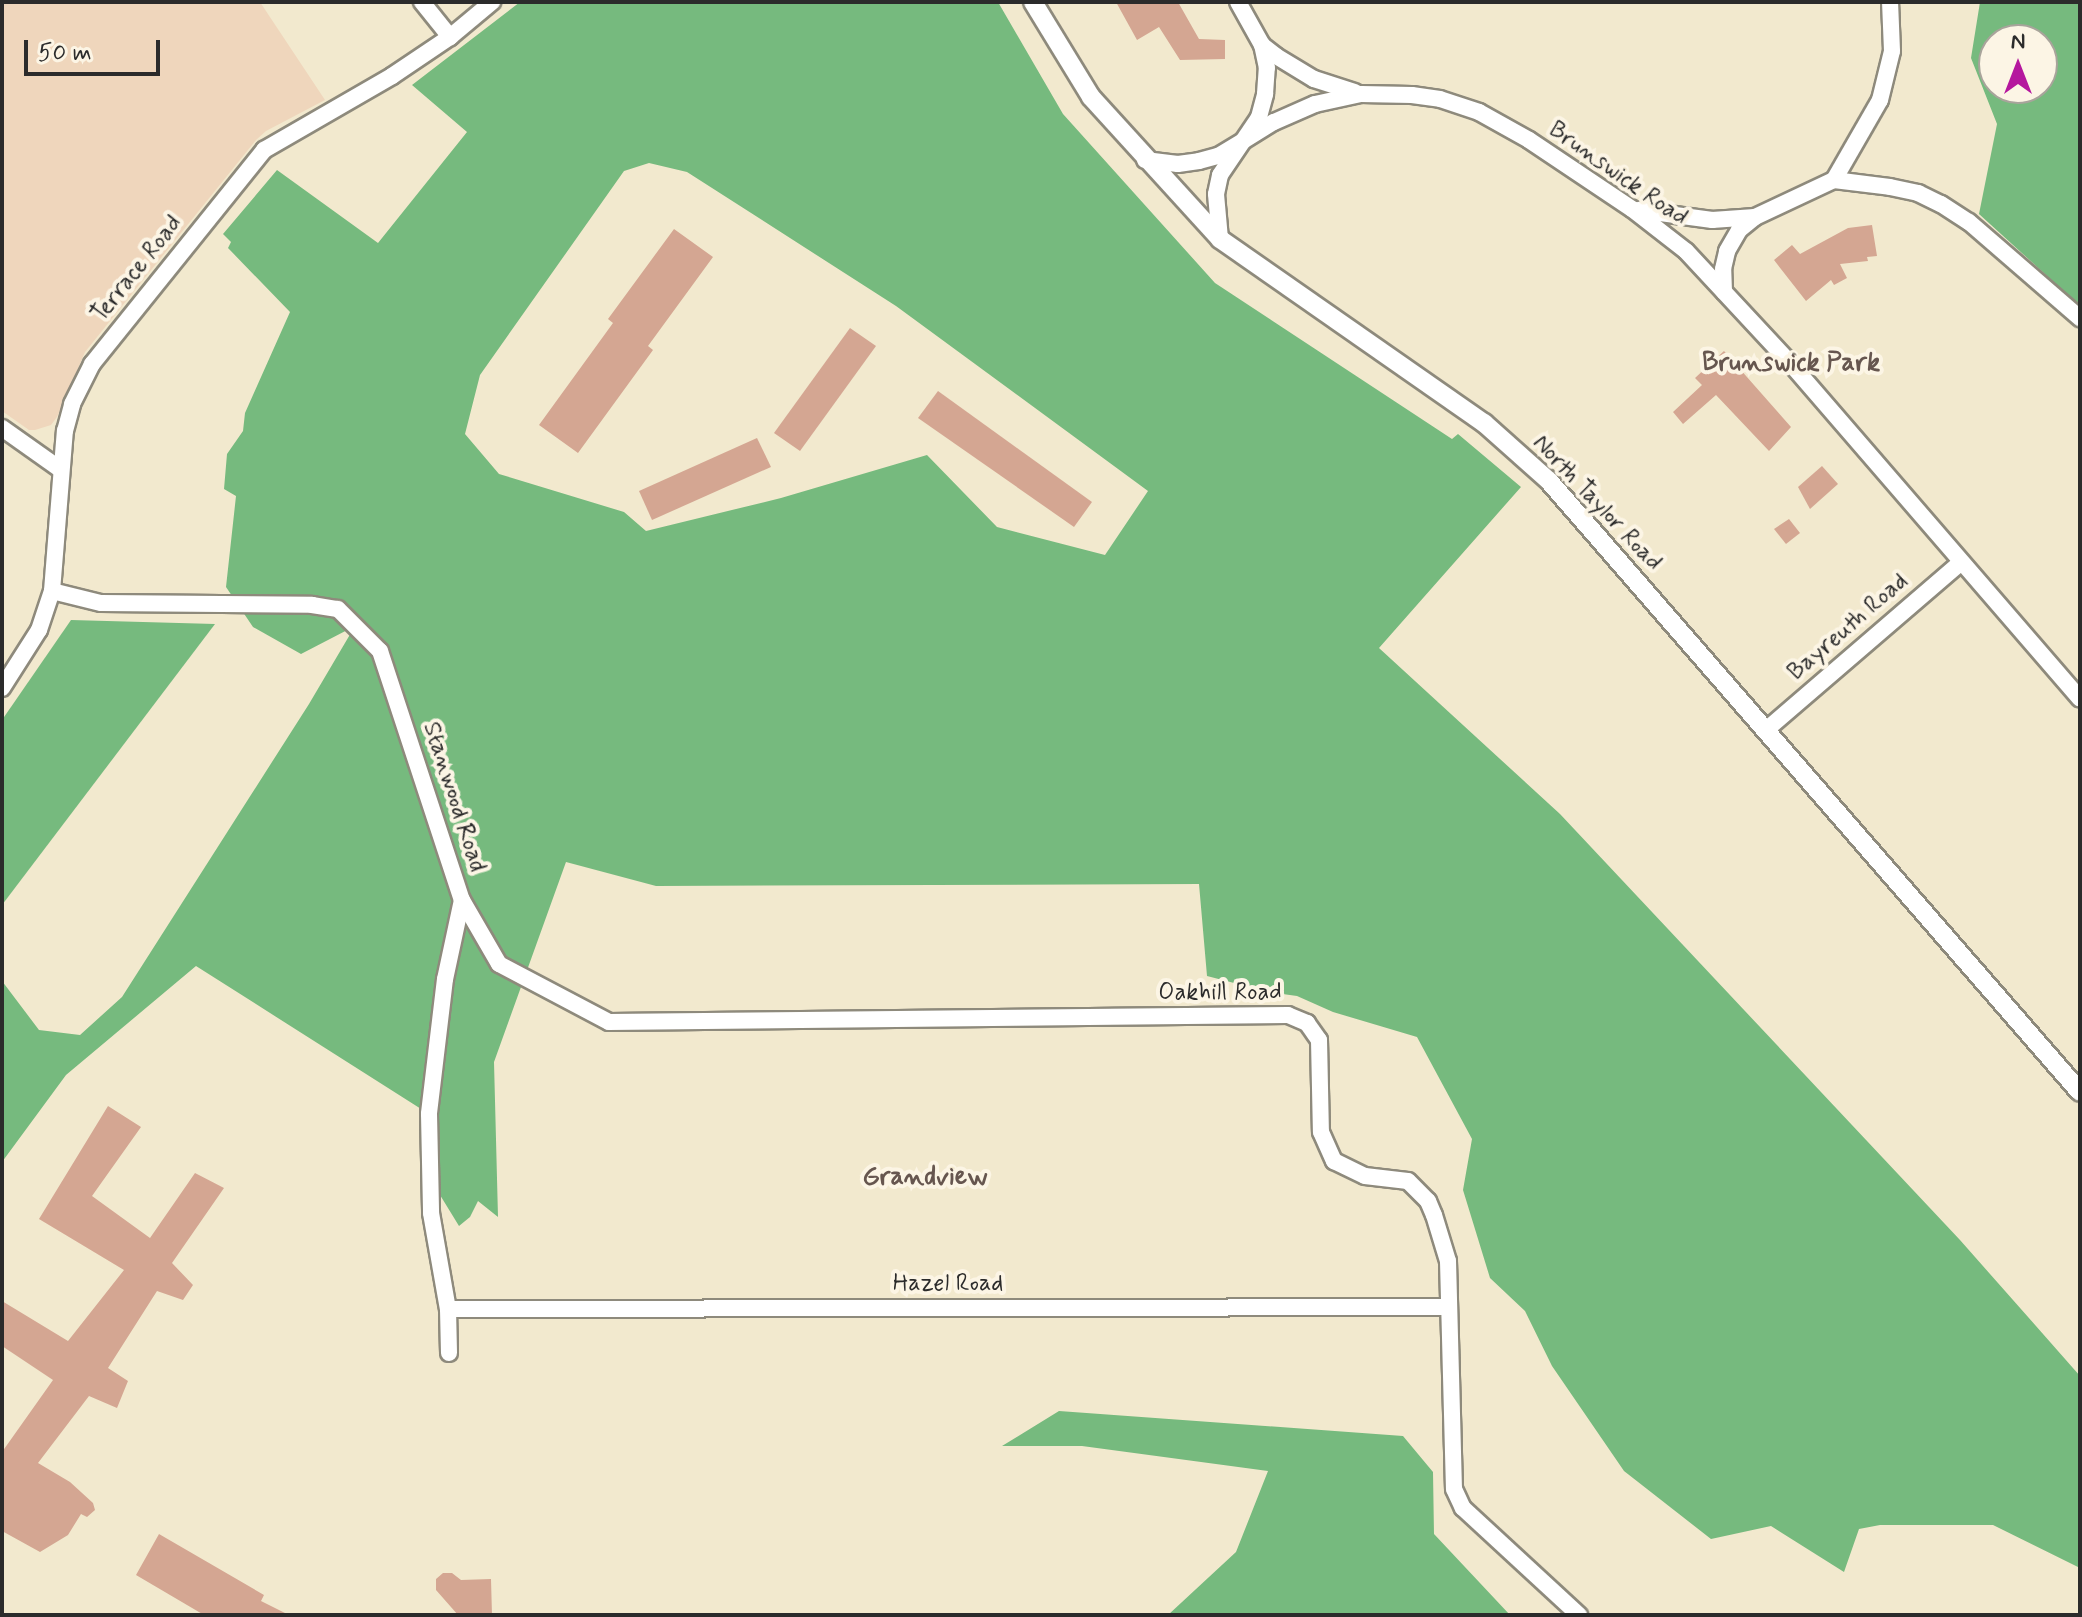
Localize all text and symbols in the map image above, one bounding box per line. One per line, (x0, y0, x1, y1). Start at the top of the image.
scale bar (28, 24, 164, 74)
north arrow (1978, 24, 2058, 104)
text: N (2011, 28, 2025, 56)
text: 50 m (38, 38, 92, 69)
street label: Brunswick Road (1543, 115, 1693, 233)
street label: Terrace Road (85, 210, 189, 328)
district label: Brunswick Park (1703, 348, 1879, 380)
street label: North Taylor Road (1526, 429, 1668, 577)
street label: Bayreuth Road (1782, 567, 1914, 687)
street label: Stanwood Road (416, 719, 492, 875)
street label: Oakhill Road (1158, 979, 1282, 1007)
district label: Grandview (862, 1162, 988, 1194)
street label: Hazel Road (892, 1270, 1004, 1298)

